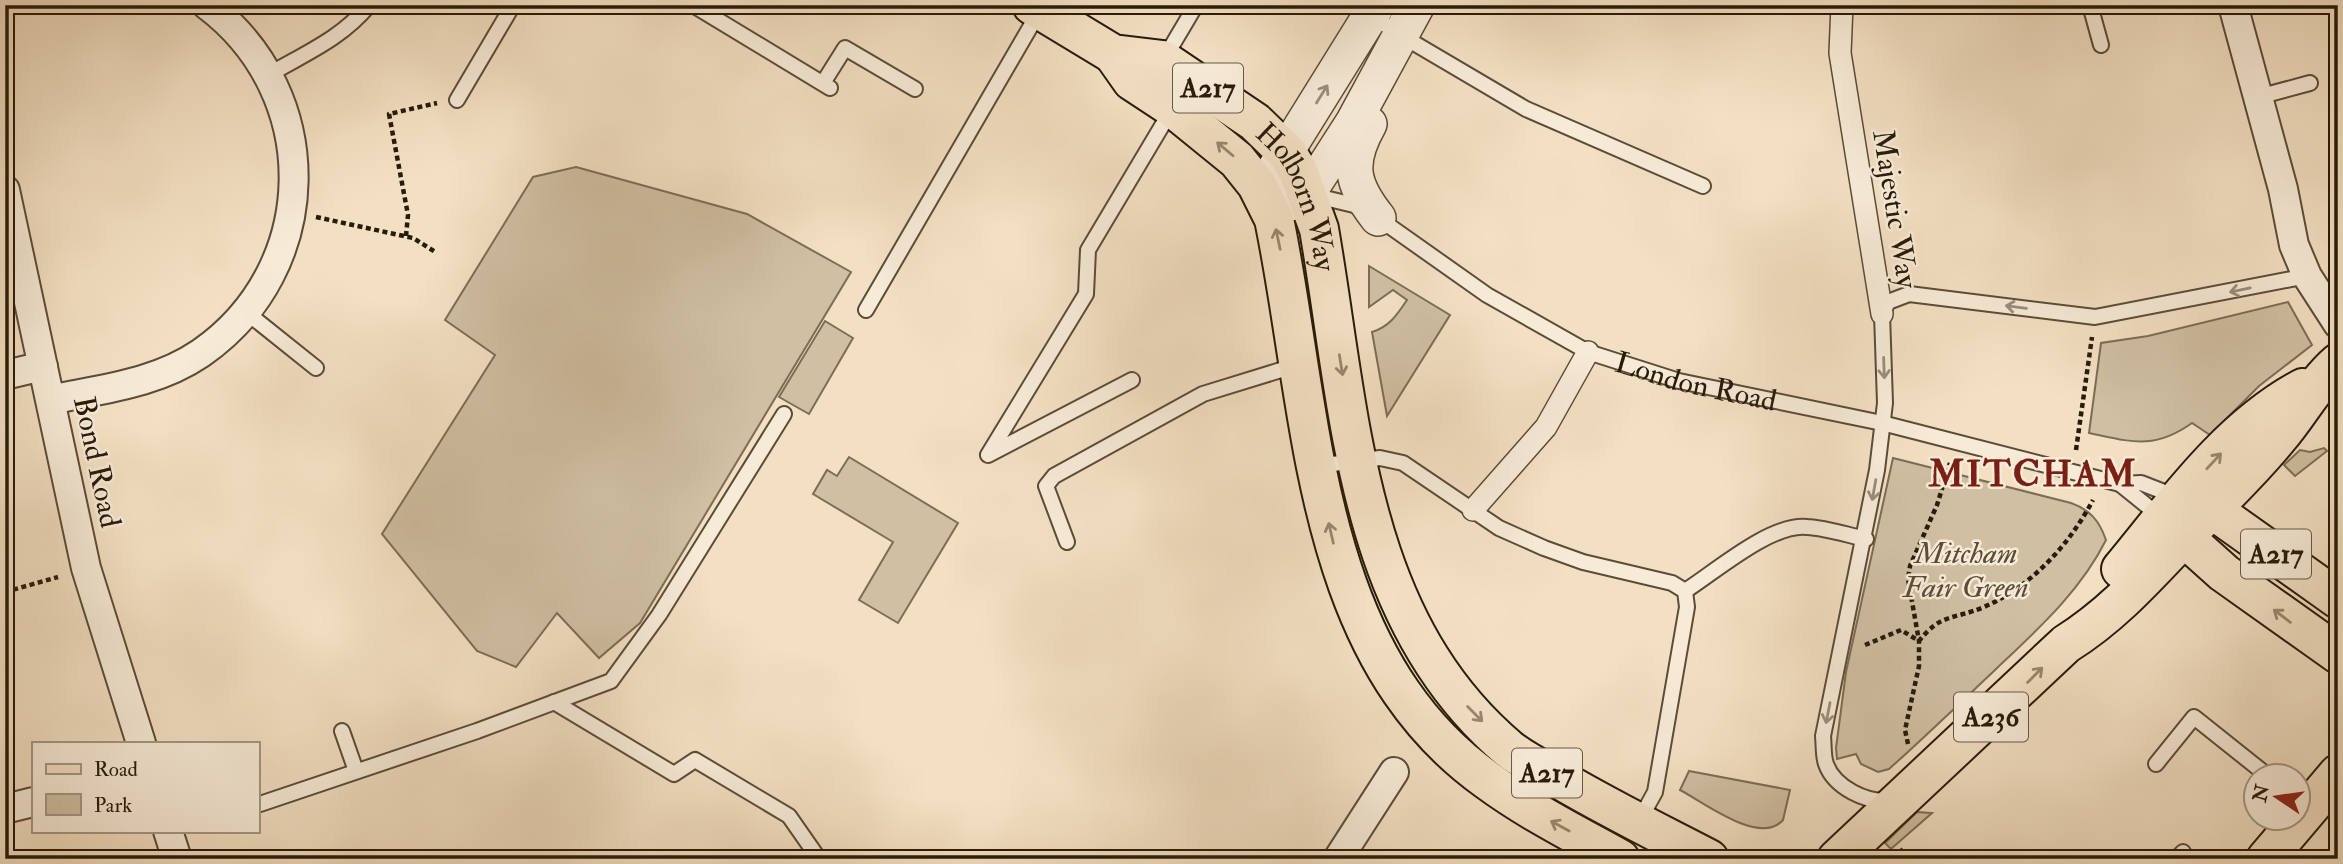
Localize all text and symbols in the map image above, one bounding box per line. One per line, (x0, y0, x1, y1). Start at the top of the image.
road number: A217 (1173, 64, 1243, 112)
one-way arrow (1315, 85, 1329, 105)
street label: Holborn Way (1248, 115, 1344, 274)
street label: Majestic Way (1864, 127, 1926, 292)
one-way arrow (1216, 141, 1234, 157)
one-way arrow (1271, 228, 1285, 251)
one-way arrow (2229, 283, 2252, 297)
one-way arrow (2005, 301, 2028, 314)
street label: London Road (1610, 343, 1780, 419)
one-way arrow (1335, 353, 1348, 376)
one-way arrow (1877, 357, 1891, 380)
street label: Bond Road (65, 393, 129, 531)
district label: MITCHAM (1928, 451, 2137, 498)
one-way arrow (2206, 453, 2223, 470)
one-way arrow (1867, 478, 1880, 501)
one-way arrow (1324, 522, 1338, 545)
road number: A217 (2241, 530, 2311, 578)
park label: Mitcham Fair Green (1901, 535, 2029, 606)
one-way arrow (2273, 608, 2292, 623)
one-way arrow (2027, 666, 2044, 683)
road number: A236 (1954, 692, 2028, 742)
one-way arrow (1820, 701, 1834, 724)
one-way arrow (1466, 705, 1483, 722)
legend (32, 742, 259, 832)
road number: A217 (1512, 748, 1582, 798)
text: Road (94, 756, 139, 783)
north arrow (2242, 762, 2312, 832)
text: N (2248, 781, 2275, 805)
text: Park (94, 792, 132, 819)
one-way arrow (1550, 819, 1571, 832)

